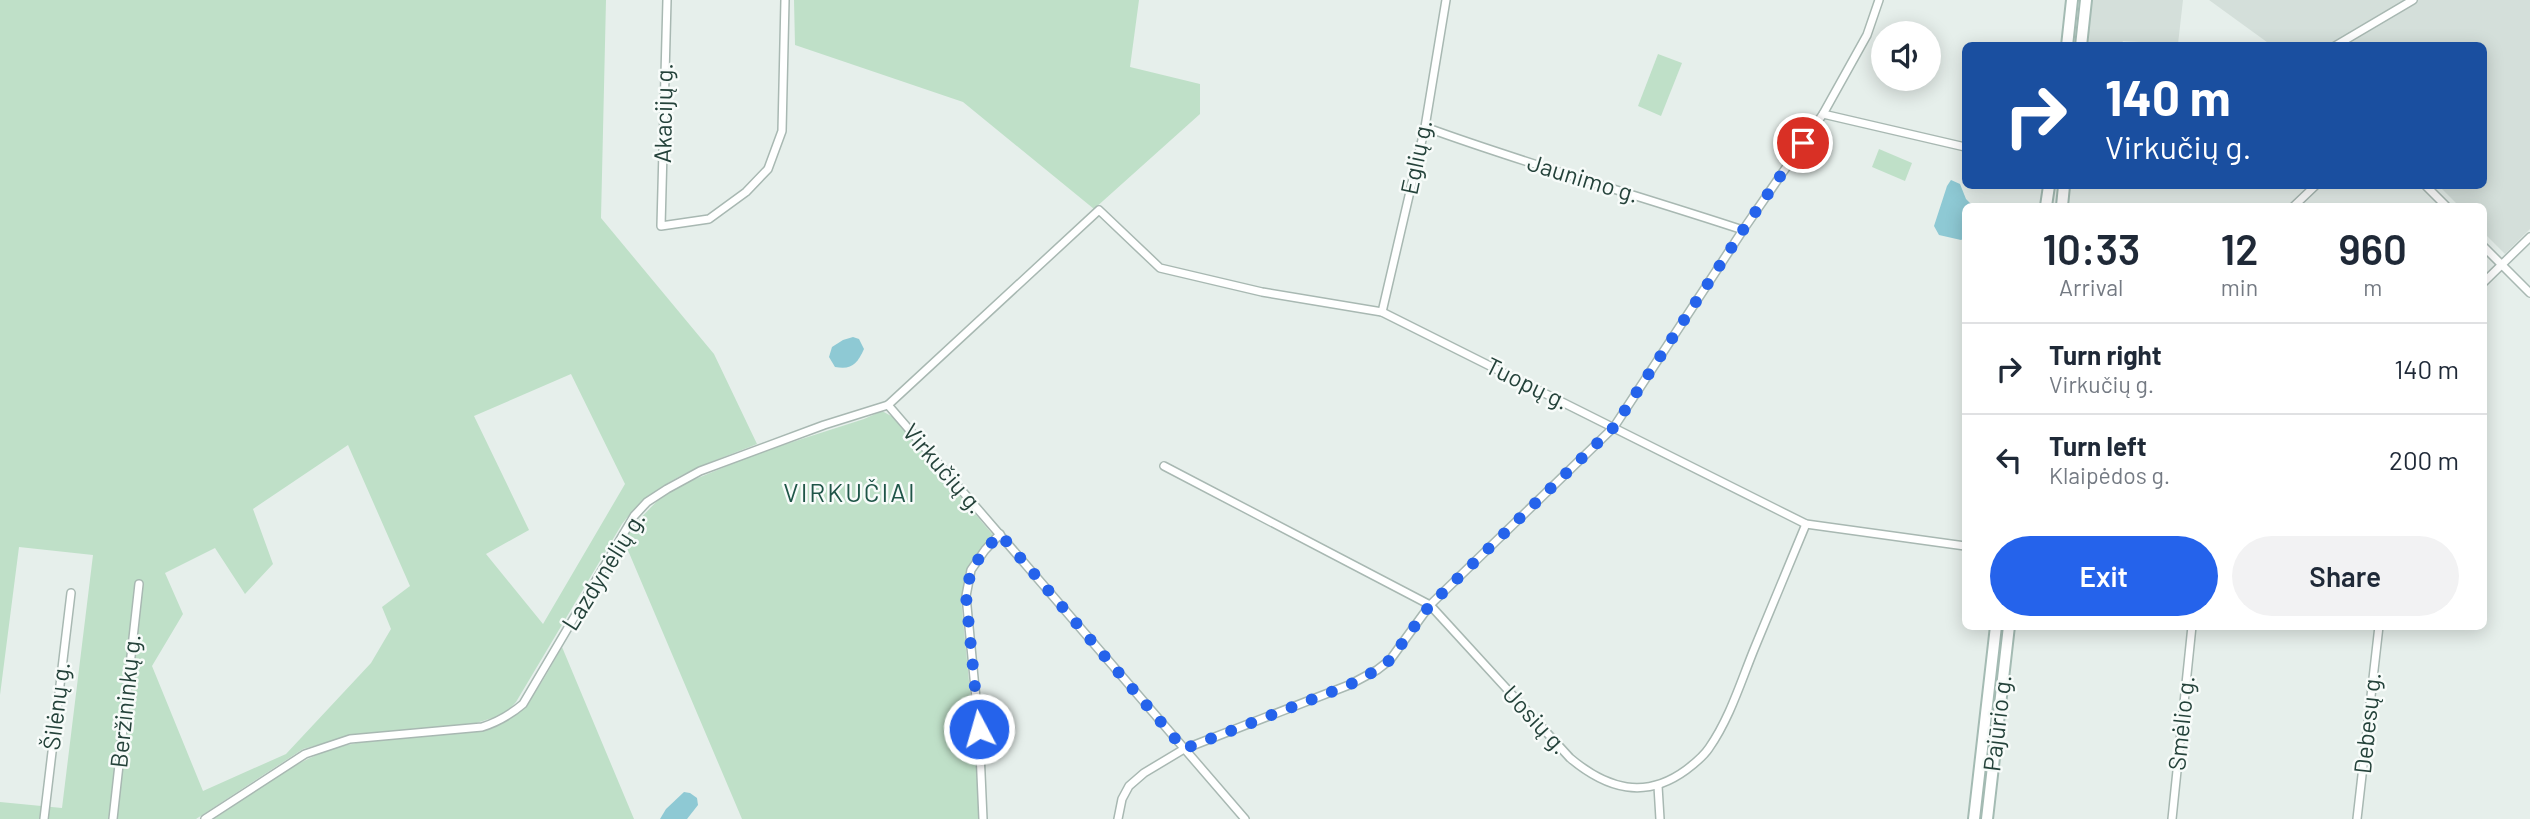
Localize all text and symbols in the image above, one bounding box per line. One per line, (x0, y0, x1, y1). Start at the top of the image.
map controls (1871, 21, 1941, 91)
button: sound (1871, 21, 1941, 91)
street label: Akacijų g. (647, 63, 678, 163)
text: 140 m (2105, 67, 2231, 126)
icon: right (1990, 70, 2081, 161)
pin (1773, 113, 1833, 173)
street label: Eglių g. (1393, 116, 1438, 197)
icon: arrive (1784, 124, 1822, 162)
text: Virkučių g. (2105, 127, 2251, 165)
street label: Jaunimo g. (1524, 147, 1643, 208)
text: 10:33 (2042, 223, 2140, 273)
text: 12 (2220, 223, 2258, 273)
text: 960 (2339, 223, 2407, 273)
text: Arrival (2059, 273, 2123, 301)
text: min (2221, 273, 2258, 301)
text: m (2363, 273, 2382, 301)
text: Turn right (2049, 339, 2162, 370)
street label: Tuopų g. (1481, 350, 1574, 415)
icon: right (1990, 350, 2028, 388)
text: 140 m (2394, 353, 2459, 384)
text: Virkučių g. (2049, 370, 2154, 398)
street label: Virkučių g. (897, 417, 991, 519)
text: Turn left (2049, 430, 2147, 461)
icon: left (1990, 441, 2028, 479)
text: 200 m (2389, 444, 2459, 475)
text: Klaipėdos g. (2049, 461, 2170, 489)
district label: VIRKUČIAI (783, 476, 917, 507)
street label: Lazdynėlių g. (555, 505, 651, 635)
button: Exit (1990, 536, 2218, 616)
button: Share (2232, 536, 2459, 616)
street label: Beržininkų g. (103, 632, 146, 769)
street label: Šilėnų g. (36, 660, 75, 752)
street label: Debesų g. (2347, 671, 2386, 775)
street label: Pajūrio g. (1976, 673, 2017, 773)
street label: Smėlio g. (2161, 674, 2200, 772)
street label: Uosių g. (1497, 679, 1575, 759)
position arrow (942, 692, 1016, 766)

